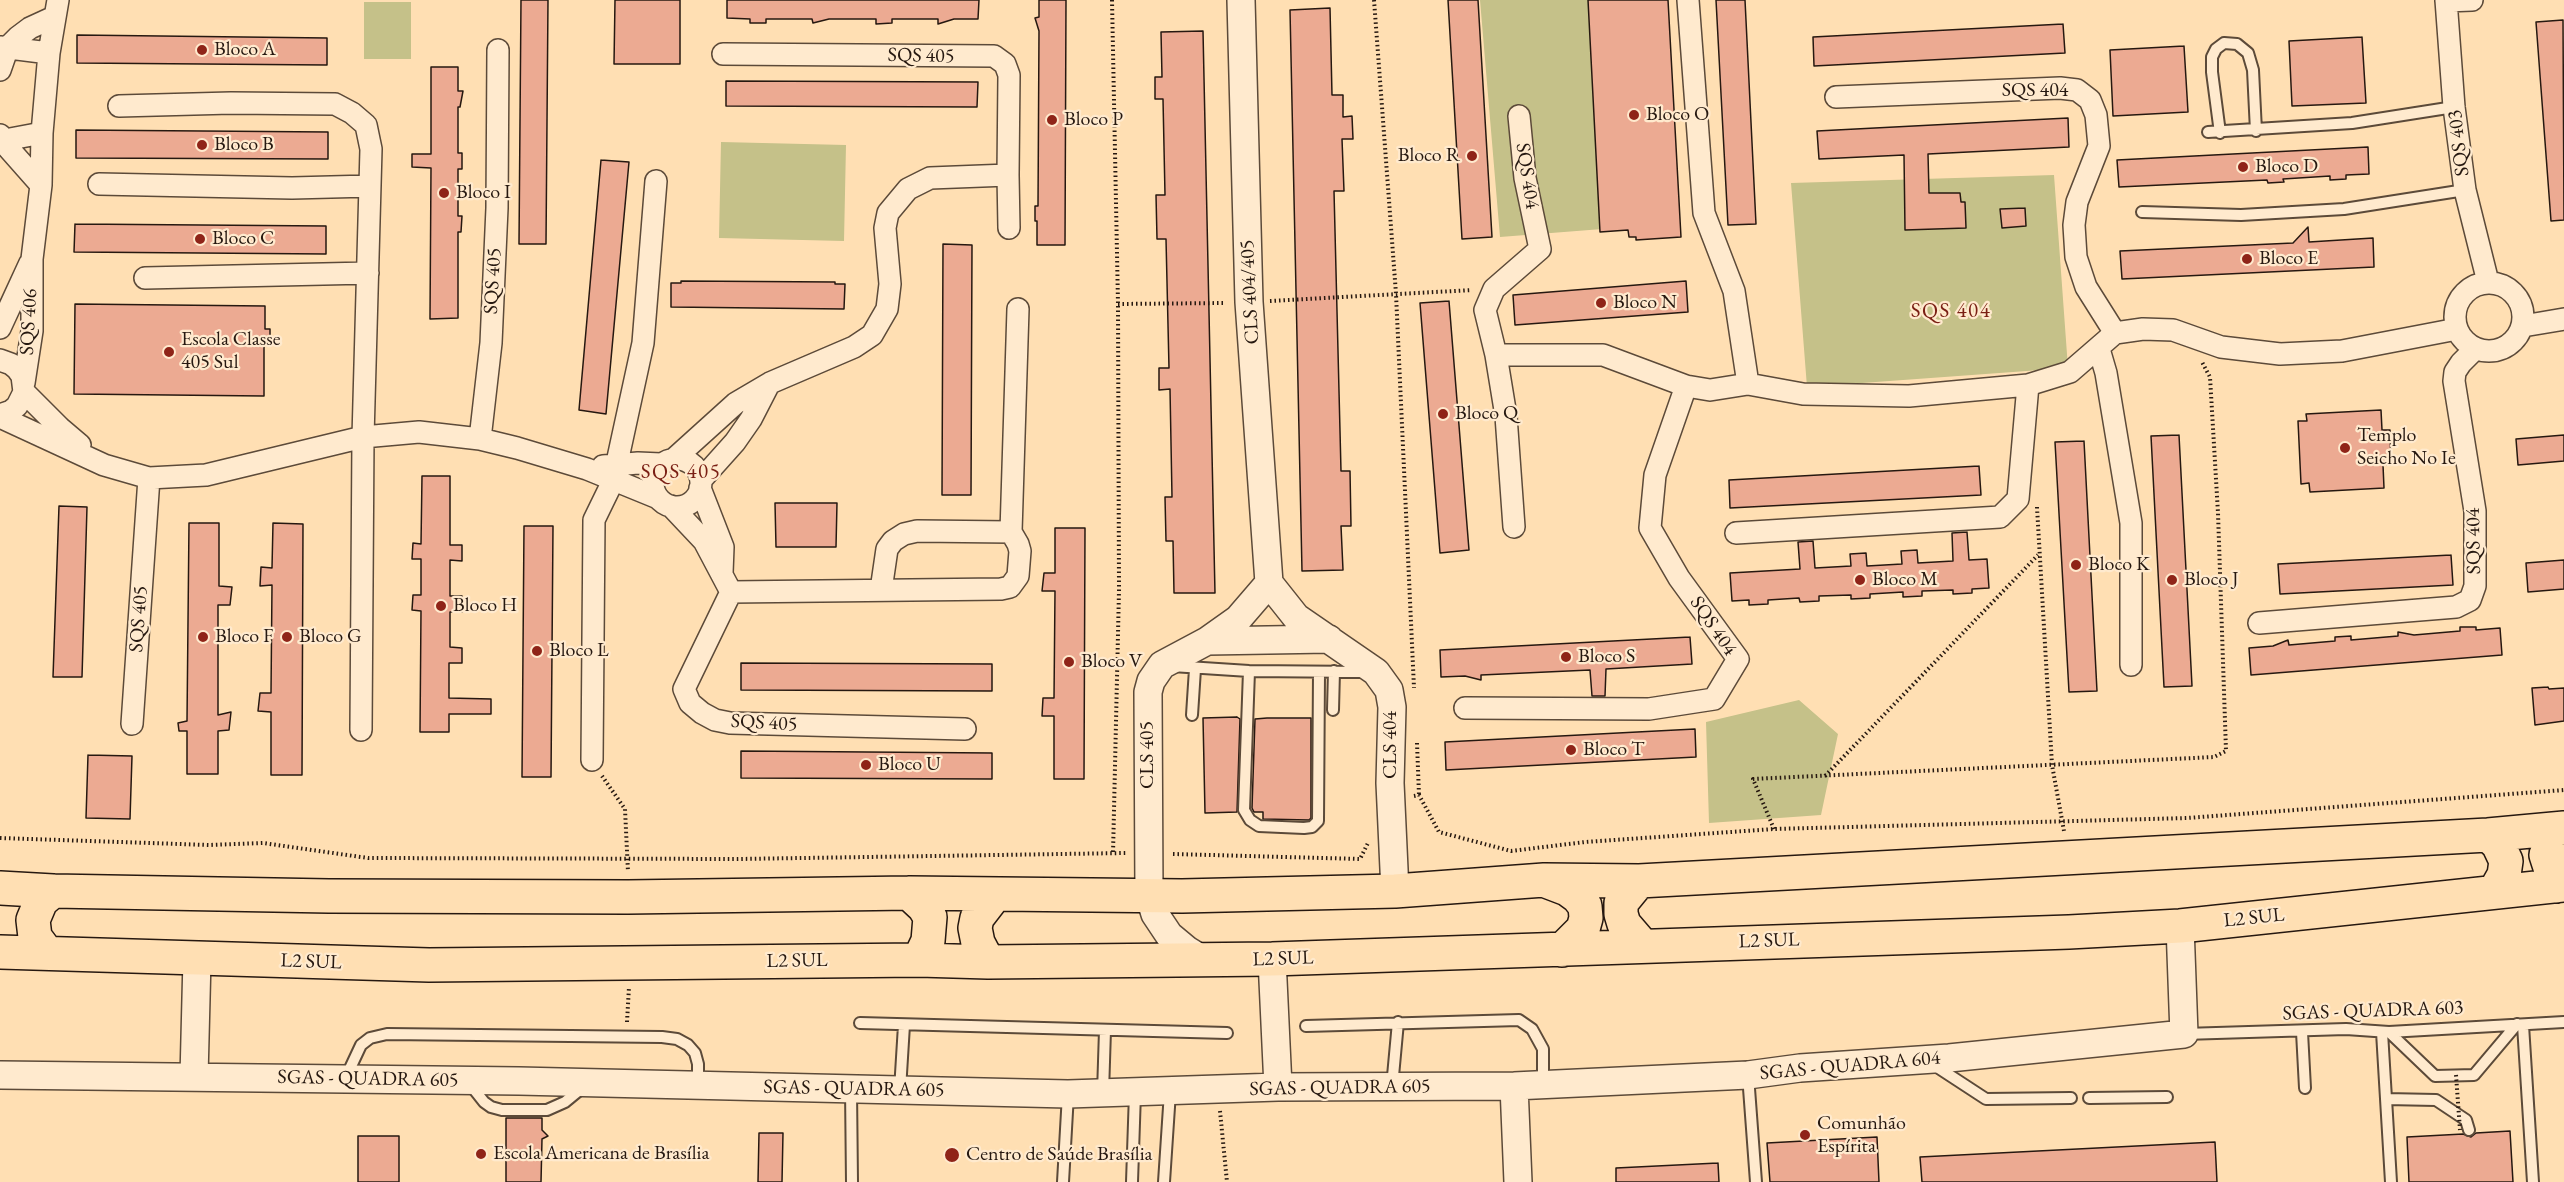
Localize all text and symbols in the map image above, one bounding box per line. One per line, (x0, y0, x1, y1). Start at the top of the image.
place label: Bloco A (214, 38, 276, 62)
marker: Bloco A (195, 43, 209, 57)
street label: SQS 405 (887, 43, 955, 69)
street label: SQS 404 (2002, 79, 2068, 103)
place label: Bloco O (1646, 103, 1709, 127)
place label: Bloco P (1064, 108, 1123, 132)
marker: Bloco O (1627, 108, 1641, 122)
street label: SQS 403 (2443, 108, 2475, 178)
marker: Bloco P (1045, 113, 1059, 127)
place label: Bloco B (214, 133, 274, 157)
marker: Bloco B (195, 138, 209, 152)
street label: SQS 404 (1510, 141, 1544, 211)
place label: Bloco R (1398, 144, 1460, 168)
marker: Bloco R (1465, 149, 1479, 163)
place label: Bloco D (2255, 155, 2318, 179)
marker: Bloco D (2236, 160, 2250, 174)
place label: Bloco I (456, 181, 511, 205)
marker: Bloco I (437, 186, 451, 200)
place label: Bloco C (212, 227, 274, 251)
marker: Bloco C (193, 232, 207, 246)
street label: CLS 404/405 (1235, 239, 1265, 345)
street label: SQS 405 (479, 247, 507, 315)
place label: Bloco E (2259, 247, 2318, 271)
marker: Bloco E (2240, 252, 2254, 266)
street label: SQS 406 (15, 288, 43, 356)
place label: Bloco N (1613, 291, 1677, 315)
marker: Bloco N (1594, 296, 1608, 310)
district label: SQS 404 (1911, 298, 1991, 324)
place label: Escola Classe 405 Sul (181, 328, 281, 375)
marker: Escola Classe 405 Sul (162, 345, 176, 359)
place label: Bloco Q (1455, 402, 1518, 426)
marker: Bloco Q (1436, 407, 1450, 421)
place label: Templo Seicho No Ie (2357, 424, 2456, 471)
marker: Templo Seicho No Ie (2338, 441, 2352, 455)
district label: SQS 405 (641, 459, 721, 485)
street label: SQS 404 (2461, 507, 2487, 575)
place label: Bloco K (2088, 553, 2150, 577)
marker: Bloco K (2069, 558, 2083, 572)
place label: Bloco M (1872, 568, 1938, 592)
place label: Bloco J (2184, 568, 2239, 592)
marker: Bloco M (1853, 573, 1867, 587)
marker: Bloco J (2165, 573, 2179, 587)
street label: SQS 405 (125, 585, 153, 653)
street label: SQS 404 (1684, 592, 1742, 660)
place label: Bloco H (453, 594, 517, 618)
marker: Bloco H (434, 599, 448, 613)
place label: Bloco F (215, 625, 273, 649)
place label: Bloco G (299, 625, 362, 649)
marker: Bloco F (196, 630, 210, 644)
marker: Bloco G (280, 630, 294, 644)
place label: Bloco L (549, 639, 609, 663)
marker: Bloco L (530, 644, 544, 658)
place label: Bloco S (1578, 645, 1635, 669)
place label: Bloco V (1081, 650, 1143, 674)
marker: Bloco S (1559, 650, 1573, 664)
marker: Bloco V (1062, 655, 1076, 669)
street label: SQS 405 (730, 709, 798, 737)
street label: CLS 404 (1379, 711, 1403, 779)
street label: CLS 405 (1136, 721, 1160, 789)
place label: Bloco T (1583, 738, 1644, 762)
marker: Bloco T (1564, 743, 1578, 757)
place label: Bloco U (878, 753, 941, 777)
marker: Bloco U (859, 758, 873, 772)
street label: L2 SUL (2222, 903, 2286, 933)
street label: L2 SUL (1738, 928, 1800, 954)
street label: L2 SUL (1252, 946, 1314, 972)
street label: L2 SUL (766, 948, 828, 974)
street label: L2 SUL (280, 949, 342, 975)
street label: SGAS - QUADRA 603 (2282, 996, 2464, 1026)
street label: SGAS - QUADRA 604 (1759, 1046, 1941, 1086)
street label: SGAS - QUADRA 605 (277, 1065, 459, 1093)
street label: SGAS - QUADRA 605 (1249, 1074, 1431, 1102)
street label: SGAS - QUADRA 605 (763, 1075, 945, 1103)
place label: Comunhão Espírita (1817, 1112, 1906, 1159)
marker: Comunhão Espírita (1798, 1128, 1812, 1142)
place label: Escola Americana de Brasília (493, 1142, 709, 1166)
place label: Centro de Saúde Brasília (966, 1143, 1153, 1167)
marker: Centro de Saúde Brasília (943, 1146, 961, 1164)
marker: Escola Americana de Brasília (474, 1147, 488, 1161)

